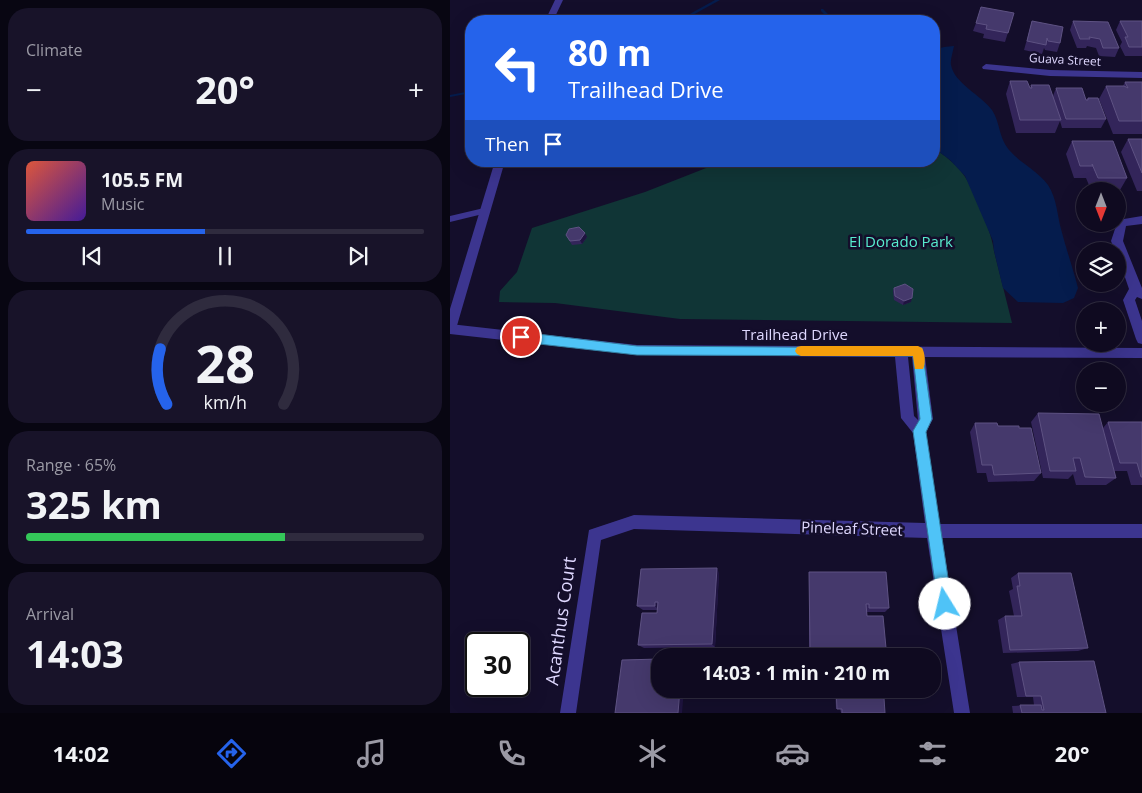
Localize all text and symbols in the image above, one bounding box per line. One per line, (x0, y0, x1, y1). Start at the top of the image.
text: 80 m (568, 29, 651, 76)
icon: left (485, 35, 550, 100)
text: Climate (26, 39, 83, 61)
street label: Guava Street (1029, 49, 1101, 70)
text: 20° (195, 63, 255, 115)
text: − (26, 70, 42, 108)
text: + (408, 70, 424, 108)
text: Trailhead Drive (568, 74, 724, 104)
icon: arrive (539, 130, 567, 158)
text: Then (485, 131, 529, 157)
text: 105.5 FM (101, 167, 183, 193)
north arrow (1076, 182, 1126, 232)
map controls (1076, 182, 1126, 412)
text: Music (101, 193, 145, 215)
park label: El Dorado Park (849, 231, 953, 251)
icon: previous (78, 242, 106, 270)
icon: pause (211, 242, 239, 270)
icon: next (344, 242, 372, 270)
button: layers (1076, 242, 1126, 292)
button: + (1076, 302, 1126, 352)
pin (500, 316, 542, 358)
icon: arrive (507, 323, 535, 351)
street label: Trailhead Drive (742, 324, 848, 344)
text: 28 (195, 327, 255, 398)
button: − (1076, 362, 1126, 412)
text: km/h (203, 390, 247, 414)
text: Range · 65% (26, 454, 116, 476)
text: 325 km (26, 478, 162, 530)
street label: Pineleaf Street (801, 516, 903, 540)
street label: Acanthus Court (539, 555, 581, 687)
position arrow (918, 577, 970, 629)
text: Arrival (26, 603, 74, 625)
text: 14:03 (26, 627, 124, 679)
speed limit sign: 30 (465, 632, 530, 697)
text: 14:03 · 1 min · 210 m (702, 660, 890, 686)
icon: directions (214, 736, 249, 771)
icon: music (354, 736, 389, 771)
icon: phone (494, 736, 529, 771)
icon: climate (635, 736, 670, 771)
icon: car (775, 736, 810, 771)
icon: filters (915, 736, 950, 771)
text: 14:02 (53, 738, 109, 768)
text: 20° (1055, 738, 1089, 768)

